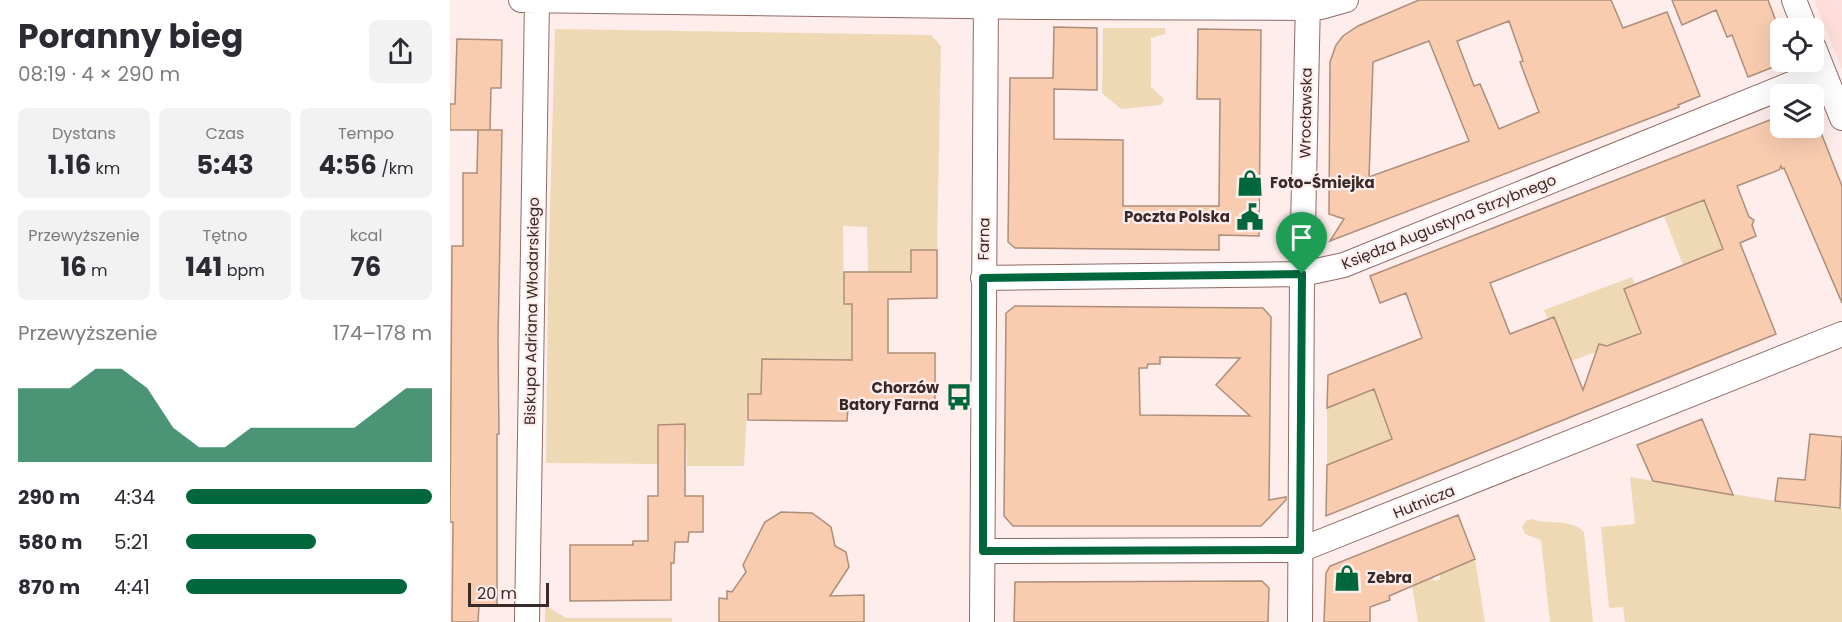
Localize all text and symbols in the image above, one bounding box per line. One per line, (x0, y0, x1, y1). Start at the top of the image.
text: Poranny bieg (18, 13, 243, 60)
map controls (1770, 18, 1824, 138)
button: locate (1770, 18, 1824, 72)
button: share (369, 20, 432, 83)
text: 08:19 · 4 × 290 m (18, 60, 180, 88)
street label: Wrocławska (1294, 67, 1317, 159)
button: layers (1770, 84, 1824, 138)
text: Dystans (52, 122, 116, 145)
text: Czas (206, 122, 244, 145)
text: Tempo (338, 122, 394, 145)
text: 1.16 (48, 147, 91, 183)
text: 5:43 (196, 147, 254, 183)
text: 4:56 (318, 147, 377, 183)
text: km (91, 157, 120, 180)
text: /km (377, 157, 414, 180)
shop icon: Foto-Śmiejka (1235, 168, 1265, 198)
street label: Księdza Augustyna Strzybnego (1338, 169, 1559, 274)
place label: Foto-Śmiejka (1270, 172, 1375, 193)
street label: Biskupa Adriana Włodarskiego (519, 197, 544, 425)
public building icon: Poczta Polska (1235, 202, 1265, 232)
place label: Poczta Polska (1124, 206, 1230, 227)
pin (1276, 212, 1327, 274)
street label: Farna (973, 217, 994, 261)
icon: arrive (1285, 221, 1318, 254)
text: Przewyższenie (28, 224, 140, 247)
text: Tętno (203, 224, 247, 247)
text: kcal (350, 224, 382, 247)
text: 16 (60, 249, 87, 285)
text: 141 (185, 249, 222, 285)
text: 76 (351, 249, 381, 285)
text: m (87, 259, 108, 282)
text: bpm (222, 259, 265, 282)
text: Przewyższenie (18, 319, 157, 347)
text: 174–178 m (333, 319, 432, 347)
place label: Chorzów Batory Farna (839, 377, 939, 415)
bus stop icon: Chorzów Batory Farna (944, 382, 974, 412)
street label: Hutnicza (1390, 480, 1458, 523)
text: 290 m (18, 483, 80, 511)
text: 4:34 (114, 483, 155, 511)
text: 580 m (18, 528, 82, 556)
text: 5:21 (114, 528, 149, 556)
shop icon: Zebra (1332, 563, 1362, 593)
place label: Zebra (1367, 567, 1412, 588)
text: 870 m (18, 573, 80, 601)
text: 4:41 (114, 573, 150, 601)
scale bar (468, 580, 549, 608)
text: 20 m (477, 582, 517, 605)

